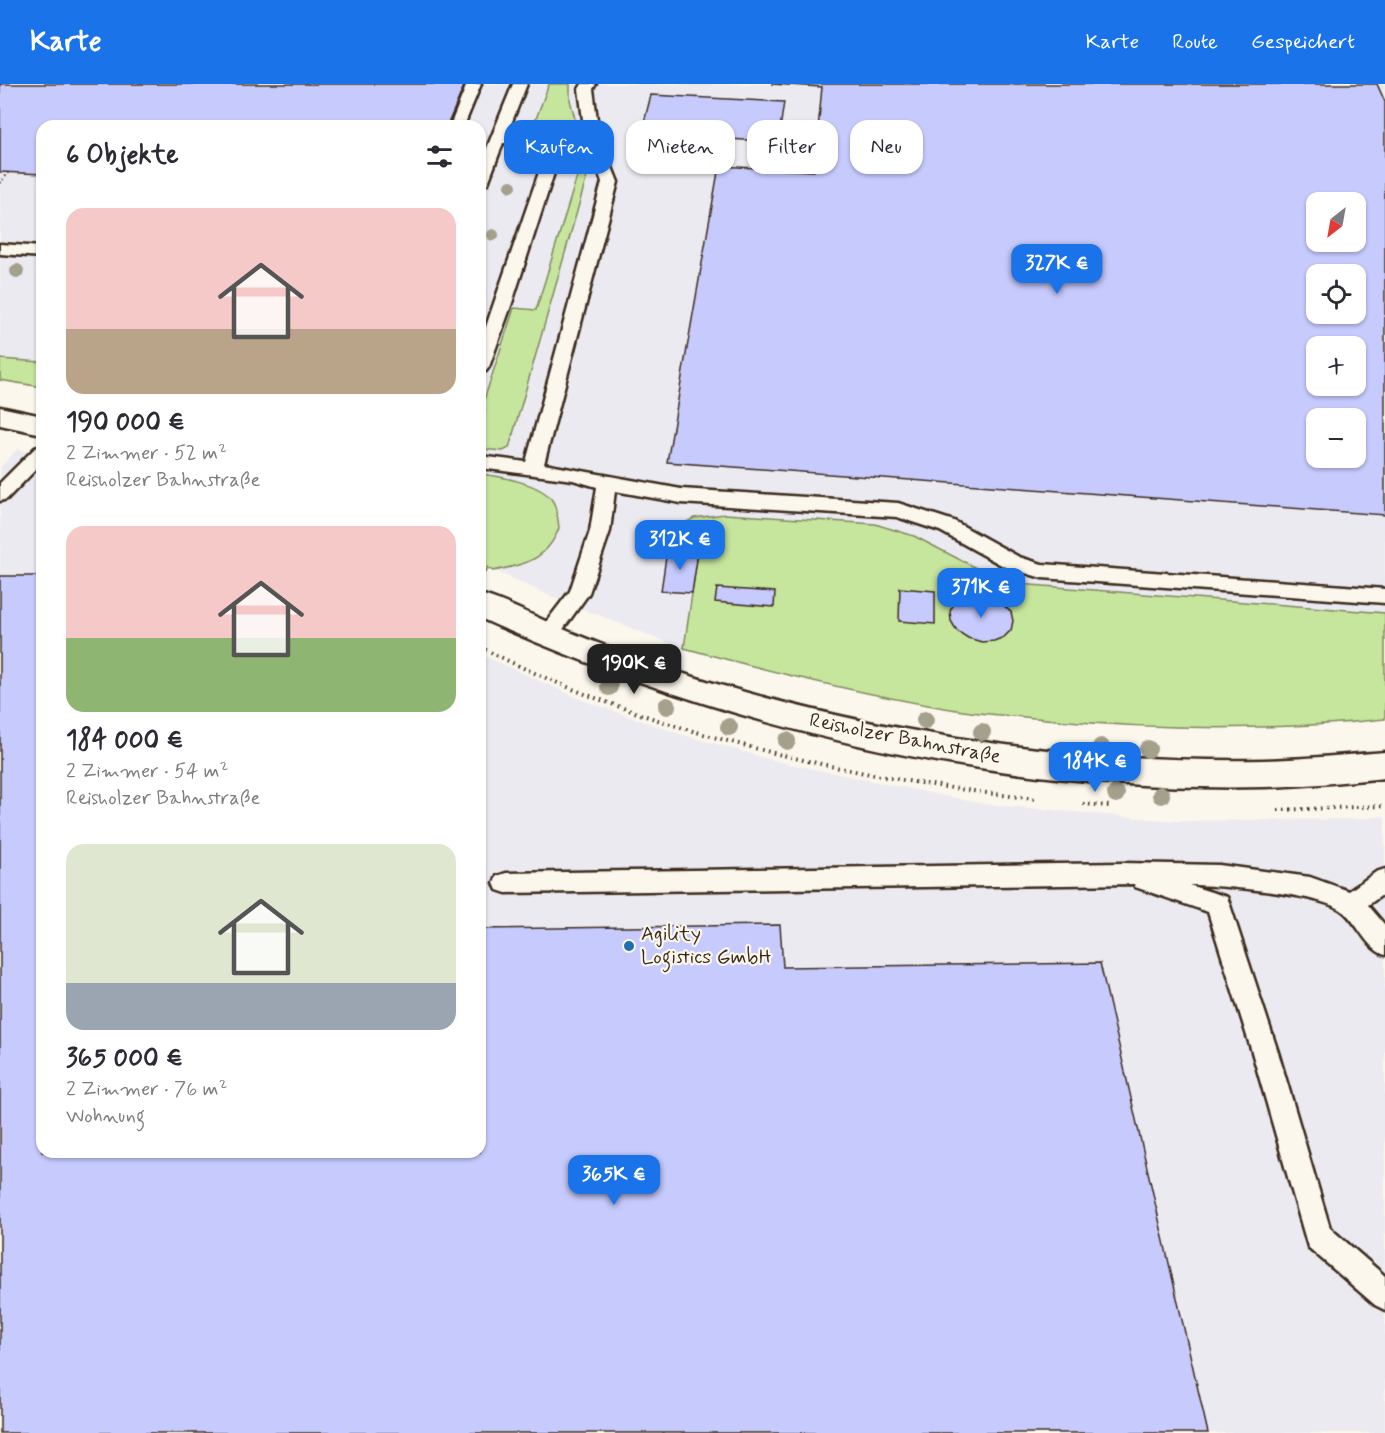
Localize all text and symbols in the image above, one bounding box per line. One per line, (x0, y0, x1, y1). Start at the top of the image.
text: Karte (30, 24, 102, 61)
text: Karte (1086, 28, 1139, 56)
text: Route (1172, 28, 1218, 56)
text: Gespeichert (1251, 28, 1355, 56)
chip: Kaufen (504, 120, 614, 174)
chip: Mieten (626, 120, 735, 174)
chip: Filter (747, 120, 838, 174)
chip: Neu (850, 120, 923, 174)
text: 6 Objekte (66, 139, 178, 173)
icon: filters (423, 140, 456, 173)
north arrow (1306, 192, 1366, 252)
map controls (1306, 192, 1366, 468)
pin: 327K € (1008, 244, 1106, 295)
icon: home (207, 247, 315, 355)
text: 327K € (1025, 250, 1089, 277)
button: locate (1306, 264, 1366, 324)
button: + (1306, 336, 1366, 396)
text: 190 000 € (66, 406, 185, 440)
button: − (1306, 408, 1366, 468)
text: 2 Zimmer · 52 m² (66, 440, 227, 467)
text: Reisholzer Bahnstraße (66, 467, 260, 494)
pin: 312K € (631, 520, 729, 571)
text: 312K € (649, 526, 711, 553)
icon: home (207, 565, 315, 673)
pin: 371K € (932, 568, 1030, 619)
text: 371K € (951, 574, 1011, 601)
pin: 190K € (585, 644, 683, 695)
text: 190K € (601, 650, 667, 677)
street label: Reisholzer Bahnstraße (807, 707, 1003, 771)
text: 184 000 € (66, 724, 183, 758)
pin: 184K € (1046, 742, 1144, 793)
text: 184K € (1063, 748, 1127, 775)
text: 2 Zimmer · 54 m² (66, 758, 228, 785)
text: Reisholzer Bahnstraße (66, 785, 260, 812)
icon: home (207, 883, 315, 991)
place label: Agility Logistics GmbH (641, 921, 771, 973)
marker: Agility Logistics GmbH (622, 939, 636, 953)
text: 365 000 € (66, 1042, 183, 1076)
text: 2 Zimmer · 76 m² (66, 1076, 227, 1103)
text: Wohnung (66, 1103, 145, 1130)
pin: 365K € (565, 1155, 663, 1206)
text: 365K € (582, 1161, 646, 1188)

